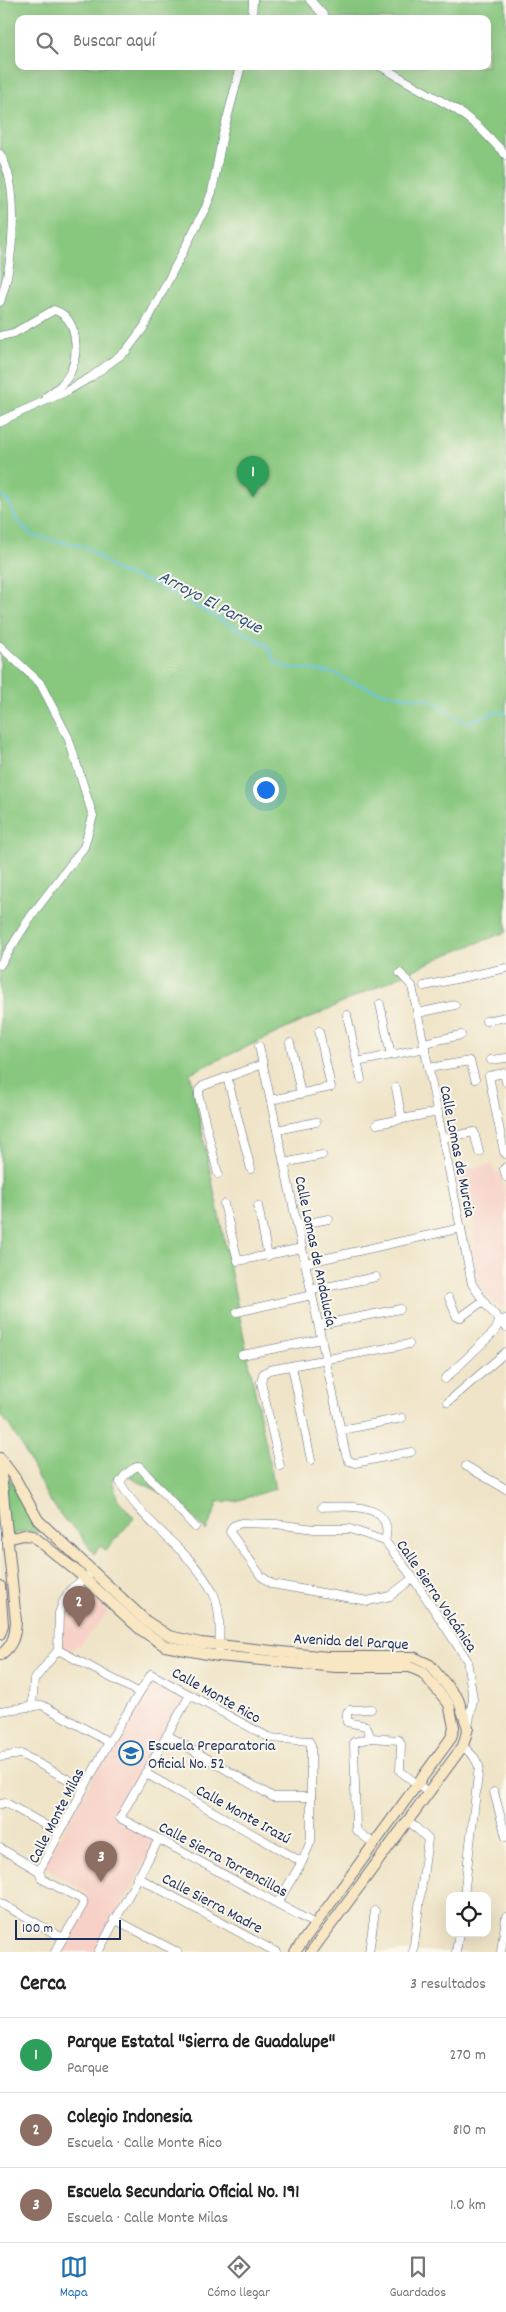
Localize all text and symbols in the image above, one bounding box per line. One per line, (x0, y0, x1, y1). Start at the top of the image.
search box (15, 15, 491, 70)
icon: search (33, 29, 61, 57)
text: Buscar aquí (73, 29, 155, 56)
pin: 1 (237, 456, 269, 497)
water label: Arroyo El Parque (154, 565, 267, 642)
your location (253, 777, 279, 803)
street label: Calle Lomas de Murcia (433, 1084, 481, 1220)
street label: Calle Lomas de Andalucía (287, 1174, 342, 1329)
street label: Calle Sierra Volcánica (390, 1536, 482, 1658)
pin: 2 (63, 1586, 95, 1627)
street label: Avenida del Parque (293, 1628, 409, 1657)
street label: Calle Monte Rico (167, 1662, 264, 1730)
place label: Escuela Preparatoria Oficial No. 52 (148, 1735, 276, 1776)
school or university icon: Escuela Preparatoria Oficial No. 52 (118, 1740, 144, 1766)
street label: Calle Monte Milas (23, 1764, 91, 1868)
street label: Calle Monte Irazú (191, 1780, 295, 1851)
street label: Calle Sierra Torrencillas (154, 1816, 292, 1904)
pin: 3 (85, 1841, 117, 1882)
street label: Calle Sierra Madre (157, 1868, 266, 1940)
map controls (446, 1892, 491, 1937)
button: locate (446, 1892, 491, 1937)
scale bar (15, 1917, 121, 1940)
text: 100 m (22, 1919, 53, 1939)
text: Cerca (20, 1970, 66, 2000)
text: 3 resultados (410, 1973, 486, 1996)
text: Parque Estatal "Sierra de Guadalupe" (67, 2030, 335, 2057)
text: 1 (34, 2044, 38, 2067)
text: 270 m (450, 2044, 486, 2067)
text: Parque (67, 2057, 109, 2080)
text: Colegio Indonesia (67, 2105, 192, 2132)
text: 2 (33, 2119, 40, 2142)
text: 810 m (453, 2119, 486, 2142)
text: Escuela · Calle Monte Rico (67, 2132, 222, 2155)
text: Escuela Secundaria Oficial No. 191 (67, 2180, 300, 2207)
text: 3 (32, 2194, 40, 2217)
text: 1.0 km (450, 2194, 486, 2217)
text: Escuela · Calle Monte Milas (67, 2207, 228, 2230)
tab: Mapa (60, 2253, 88, 2303)
tab: Cómo llegar (207, 2253, 270, 2303)
tab: Guardados (390, 2253, 446, 2303)

